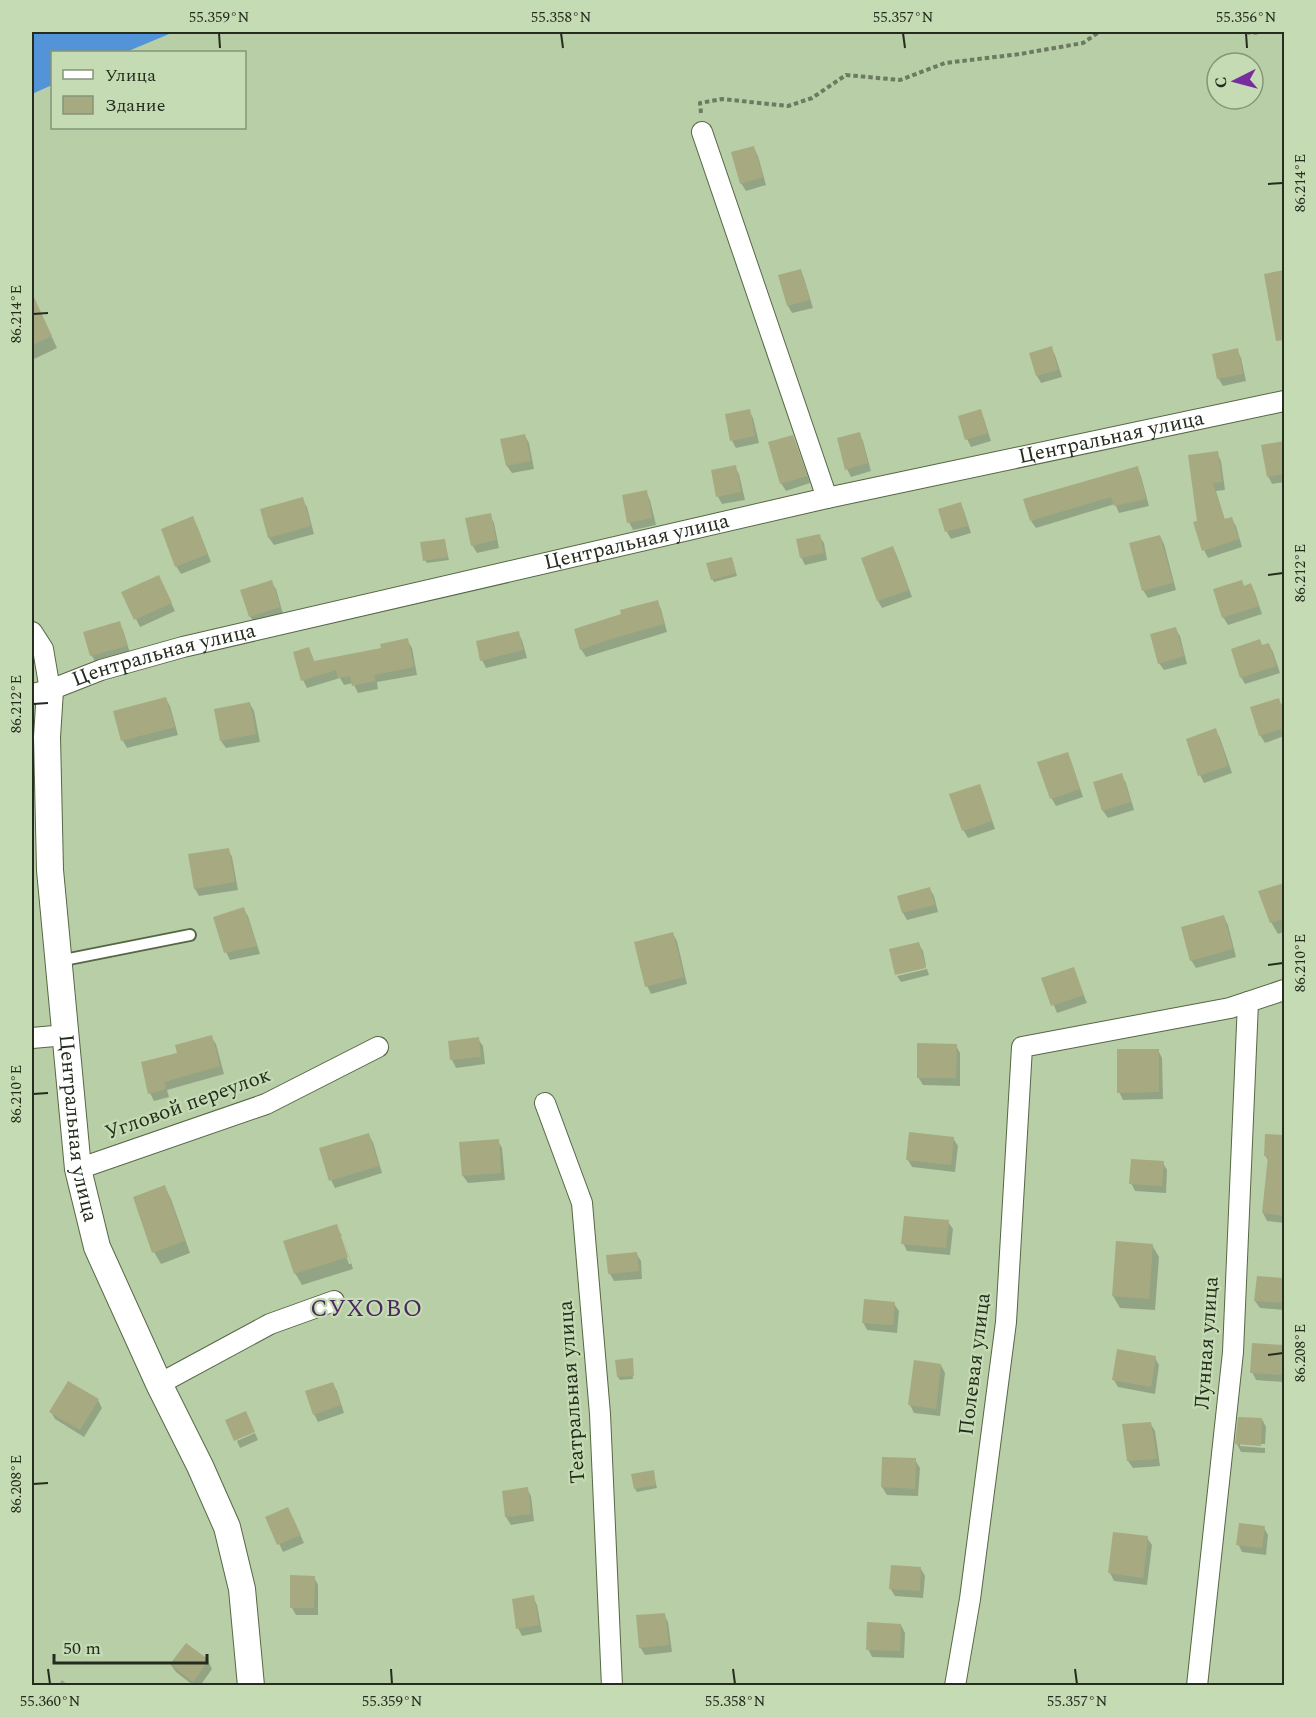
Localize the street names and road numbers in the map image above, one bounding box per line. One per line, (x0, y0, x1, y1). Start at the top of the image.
street label: Центральная улица (1015, 402, 1208, 473)
street label: Центральная улица (541, 505, 733, 579)
street label: Центральная улица (67, 615, 260, 696)
street label: Центральная улица (49, 1033, 107, 1226)
street label: Угловой переулок (101, 1059, 276, 1149)
street label: Лунная улица (1186, 1275, 1228, 1411)
street label: Полевая улица (950, 1290, 1000, 1437)
street label: Театральная улица (550, 1299, 594, 1485)

